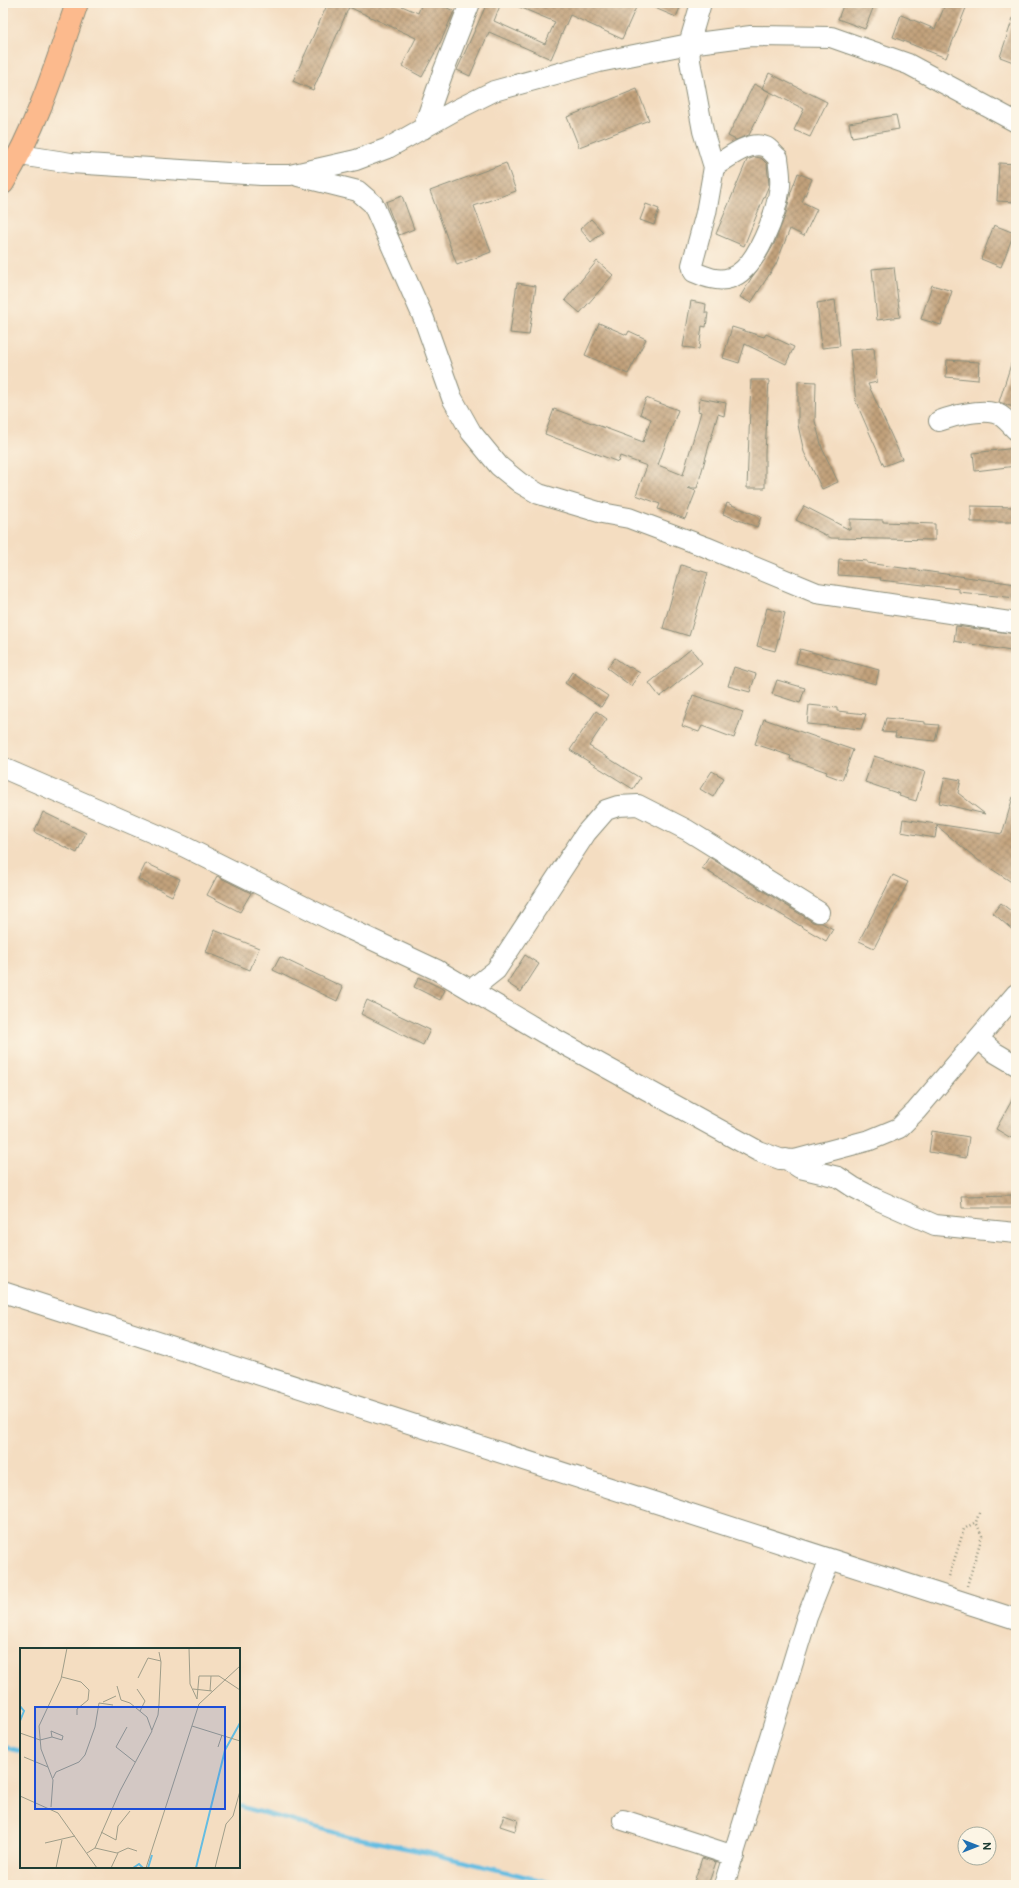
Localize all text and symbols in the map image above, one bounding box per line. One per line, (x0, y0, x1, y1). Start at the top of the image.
inset map (20, 1648, 240, 1868)
north arrow (957, 1826, 997, 1866)
text: N (980, 1842, 993, 1850)

